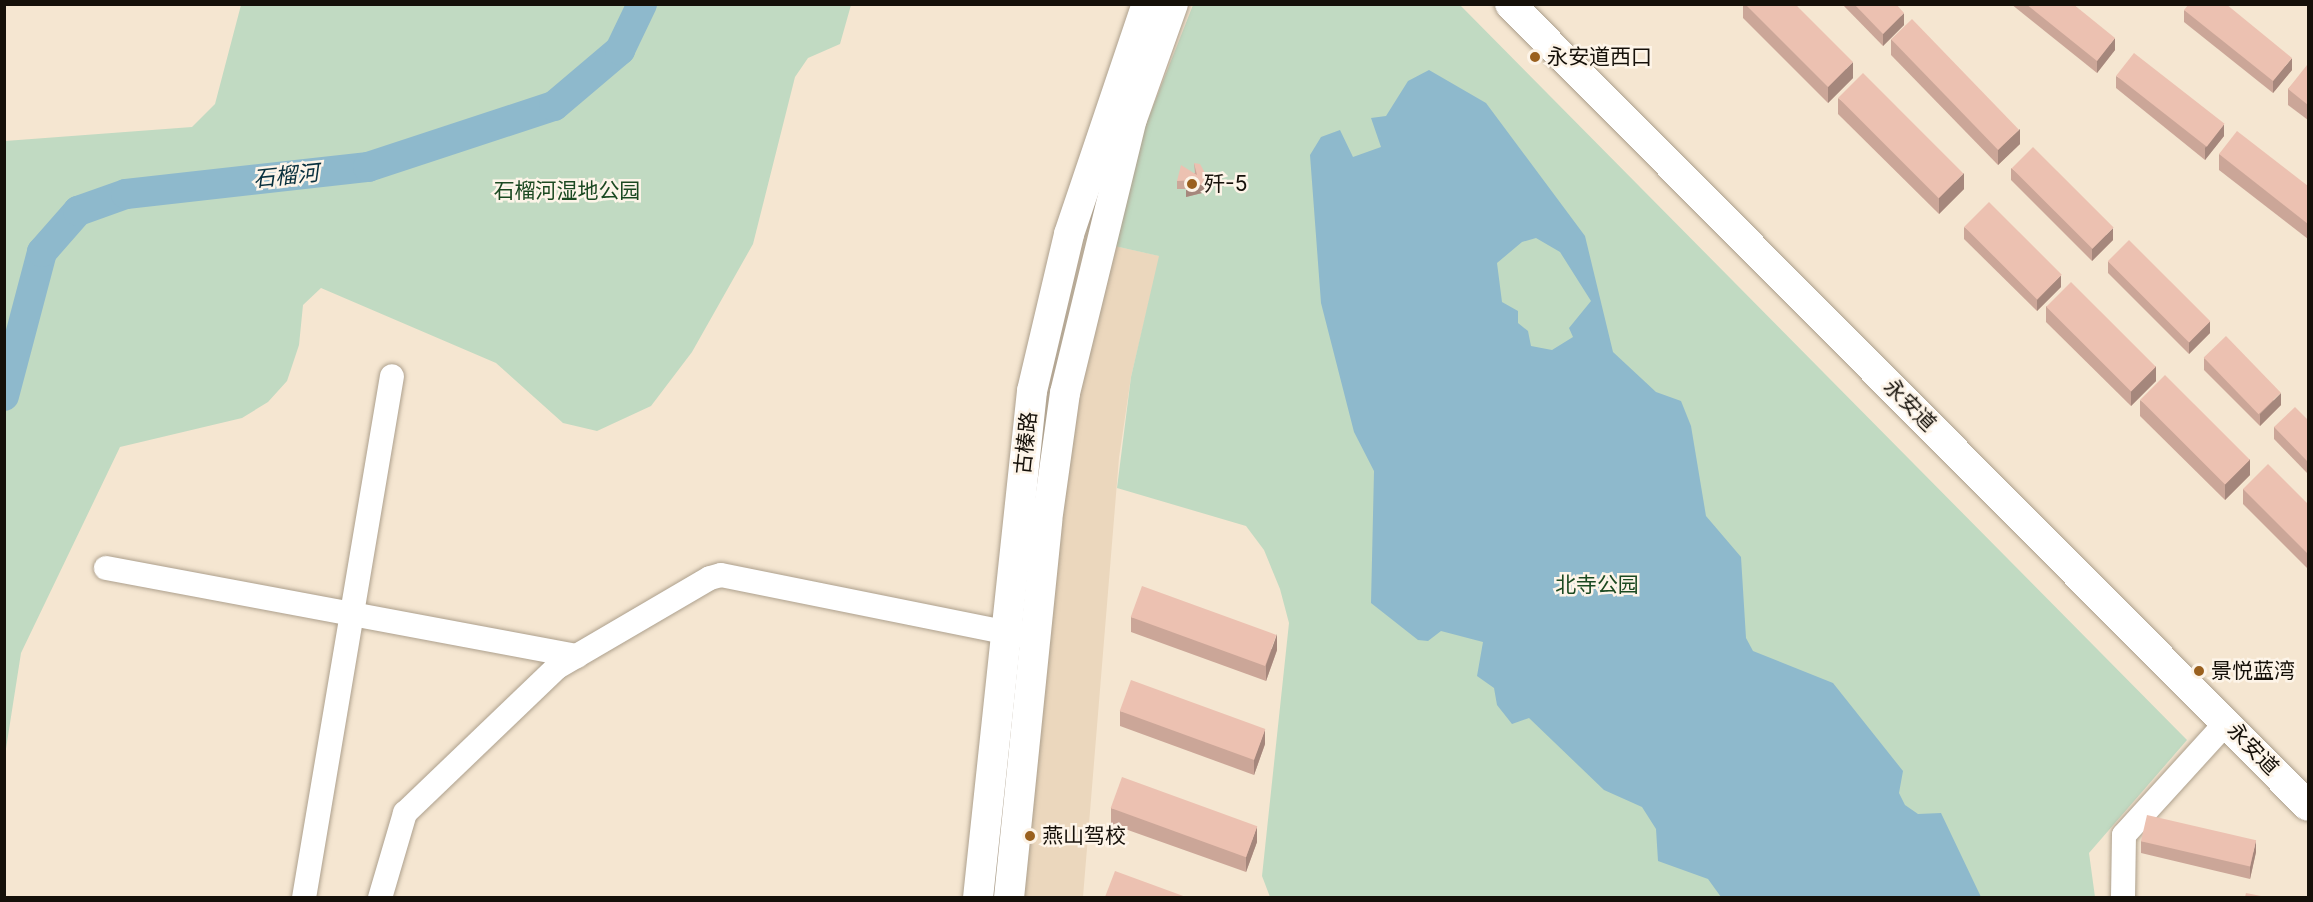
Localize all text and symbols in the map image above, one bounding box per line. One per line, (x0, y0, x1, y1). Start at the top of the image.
place label: 永安道西口 (1547, 44, 1652, 70)
marker: 永安道西口 (1528, 50, 1542, 64)
water label: 石榴河 (252, 159, 320, 193)
place label: 歼-5 (1204, 171, 1247, 197)
marker: 歼-5 (1185, 177, 1199, 191)
park label: 石榴河湿地公园 (494, 178, 640, 204)
street label: 永安道 (1879, 374, 1941, 436)
street label: 古榛路 (1010, 410, 1042, 476)
park label: 北寺公园 (1555, 572, 1639, 598)
place label: 景悦蓝湾 (2211, 658, 2295, 684)
marker: 景悦蓝湾 (2192, 664, 2206, 678)
street label: 永安道 (2222, 718, 2284, 780)
place label: 燕山驾校 (1042, 823, 1126, 849)
marker: 燕山驾校 (1023, 829, 1037, 843)

